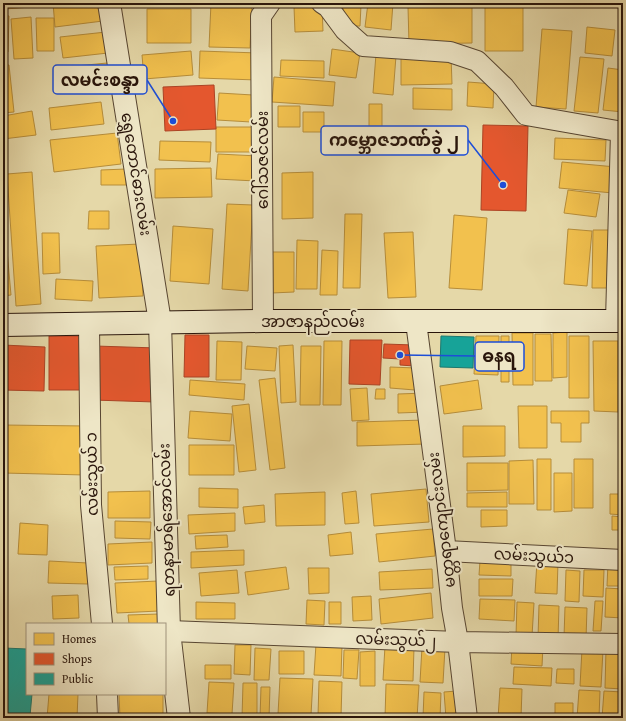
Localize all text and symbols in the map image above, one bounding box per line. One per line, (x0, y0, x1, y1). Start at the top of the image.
callout: လမင်းစန္ဒာ (53, 65, 147, 94)
text: လမင်းစန္ဒာ (61, 67, 139, 94)
street label: ရွှေတောင်ဓားလမ်း (113, 111, 159, 238)
street label: ဂေါ်သဇင်လမ်း (250, 111, 274, 209)
callout: ကမ္ဘောဇဘဏ်ခွဲ ၂ (321, 126, 468, 155)
text: ကမ္ဘောဇဘဏ်ခွဲ ၂ (329, 127, 459, 154)
street label: အာဇာနည်လမ်း (261, 309, 365, 335)
callout: ဓနရ (475, 342, 524, 371)
text: ဓနရ (482, 343, 517, 370)
street label: လမ်းသွယ် ၁ (78, 432, 106, 516)
street label: ရတနာမာရ်အောင်လမ်း (151, 443, 183, 597)
street label: မတ္တရာကျောင်းလမ်း (421, 450, 463, 589)
street label: လမ်းသွယ်၁ (493, 541, 575, 571)
legend (26, 623, 166, 695)
street label: လမ်းသွယ်၂ (355, 626, 437, 654)
text: Homes (62, 630, 97, 647)
text: Shops (62, 650, 92, 667)
text: Public (62, 670, 94, 687)

